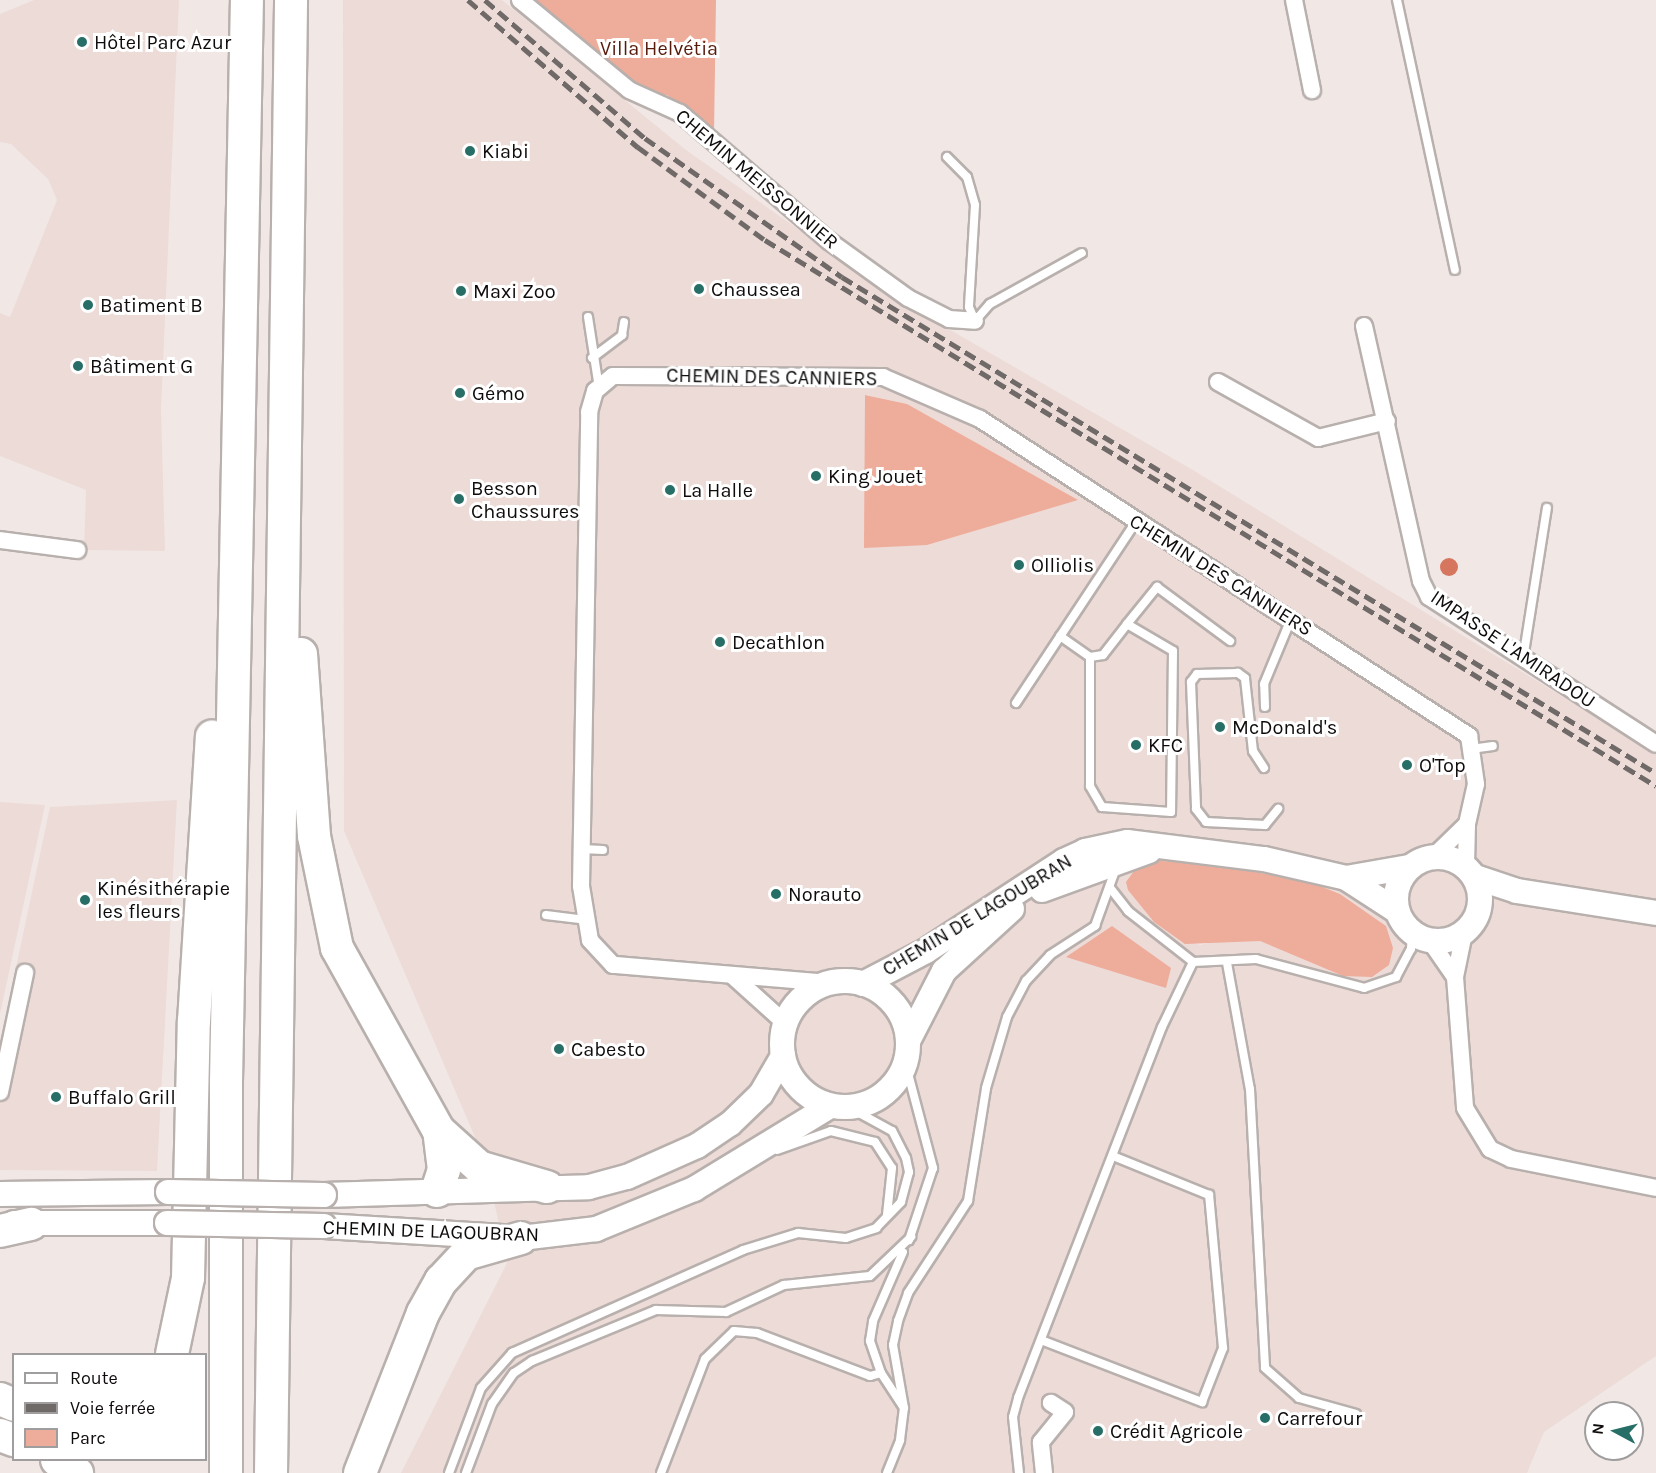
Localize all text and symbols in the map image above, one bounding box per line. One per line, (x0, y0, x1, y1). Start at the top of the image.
place label: Hôtel Parc Azur (94, 30, 231, 54)
marker: Hôtel Parc Azur (75, 35, 89, 49)
park label: Villa Helvétia (600, 36, 718, 60)
street label: CHEMIN MEISSONNIER (671, 104, 843, 254)
place label: Kiabi (482, 139, 529, 163)
marker: Kiabi (463, 144, 477, 158)
place label: Chaussea (711, 277, 801, 301)
place label: Maxi Zoo (473, 279, 556, 303)
marker: Chaussea (692, 282, 706, 296)
marker: Maxi Zoo (454, 284, 468, 298)
place label: Batiment B (100, 293, 203, 317)
marker: Batiment B (81, 298, 95, 312)
place label: Bâtiment G (90, 354, 193, 378)
marker: Bâtiment G (71, 359, 85, 373)
street label: CHEMIN DES CANNIERS (666, 363, 878, 391)
place label: Gémo (472, 381, 525, 405)
marker: Gémo (453, 386, 467, 400)
place label: King Jouet (828, 464, 923, 488)
marker: King Jouet (809, 469, 823, 483)
place label: Besson Chaussures (471, 476, 580, 523)
place label: La Halle (682, 478, 753, 502)
marker: La Halle (663, 483, 677, 497)
marker: Besson Chaussures (452, 492, 466, 506)
street label: CHEMIN DES CANNIERS (1125, 509, 1317, 641)
place label: Olliolis (1031, 553, 1094, 577)
marker: Olliolis (1012, 558, 1026, 572)
street label: IMPASSE L'AMIRADOU (1426, 585, 1600, 713)
place label: Decathlon (732, 630, 825, 654)
marker: Decathlon (713, 635, 727, 649)
place label: McDonald's (1232, 715, 1337, 739)
marker: McDonald's (1213, 720, 1227, 734)
place label: KFC (1148, 733, 1183, 757)
marker: KFC (1129, 738, 1143, 752)
place label: O'Top (1419, 753, 1466, 777)
marker: O'Top (1400, 758, 1414, 772)
street label: CHEMIN DE LAGOUBRAN (878, 849, 1076, 981)
place label: Kinésithérapie les fleurs (97, 876, 230, 923)
place label: Norauto (788, 882, 861, 906)
marker: Norauto (769, 887, 783, 901)
marker: Kinésithérapie les fleurs (78, 893, 92, 907)
place label: Cabesto (571, 1037, 645, 1061)
marker: Cabesto (552, 1042, 566, 1056)
place label: Buffalo Grill (68, 1085, 176, 1109)
marker: Buffalo Grill (49, 1090, 63, 1104)
street label: CHEMIN DE LAGOUBRAN (322, 1215, 540, 1247)
legend (12, 1353, 207, 1461)
text: Route (70, 1367, 118, 1389)
text: Voie ferrée (70, 1397, 155, 1419)
north arrow (1584, 1401, 1644, 1461)
place label: Carrefour (1277, 1406, 1362, 1430)
marker: Carrefour (1258, 1411, 1272, 1425)
place label: Crédit Agricole (1110, 1419, 1243, 1443)
text: N (1587, 1422, 1608, 1436)
marker: Crédit Agricole (1091, 1424, 1105, 1438)
text: Parc (70, 1427, 106, 1449)

